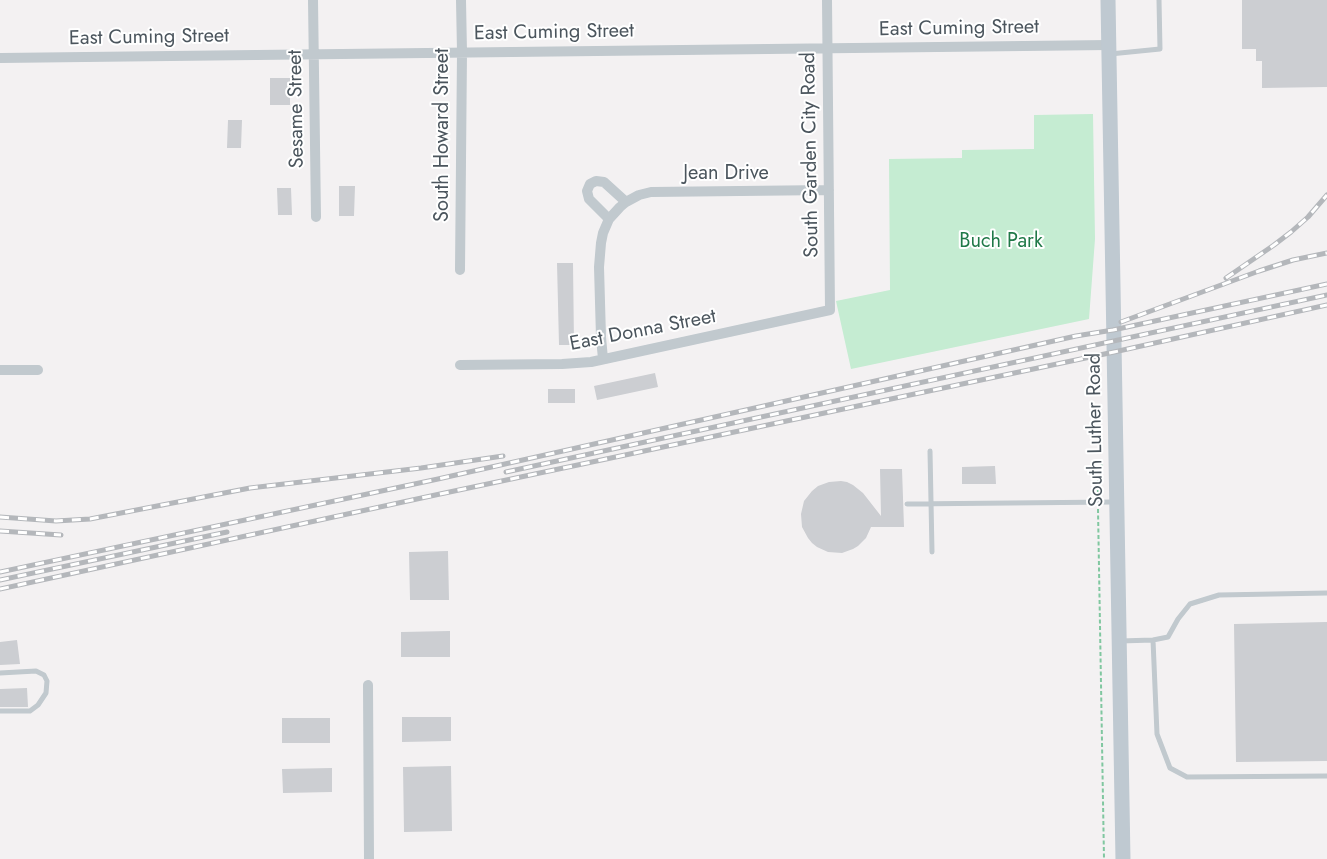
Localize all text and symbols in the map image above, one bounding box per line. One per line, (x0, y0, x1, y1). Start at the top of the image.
street label: East Cuming Street (879, 16, 1039, 42)
street label: East Cuming Street (474, 20, 634, 46)
street label: East Cuming Street (69, 25, 229, 51)
street label: South Howard Street (431, 48, 455, 222)
street label: Sesame Street (284, 50, 310, 168)
street label: South Garden City Road (797, 52, 825, 258)
street label: Jean Drive (683, 162, 769, 186)
park label: Buch Park (959, 230, 1043, 254)
street label: East Donna Street (568, 305, 718, 357)
street label: South Luther Road (1083, 353, 1109, 507)

